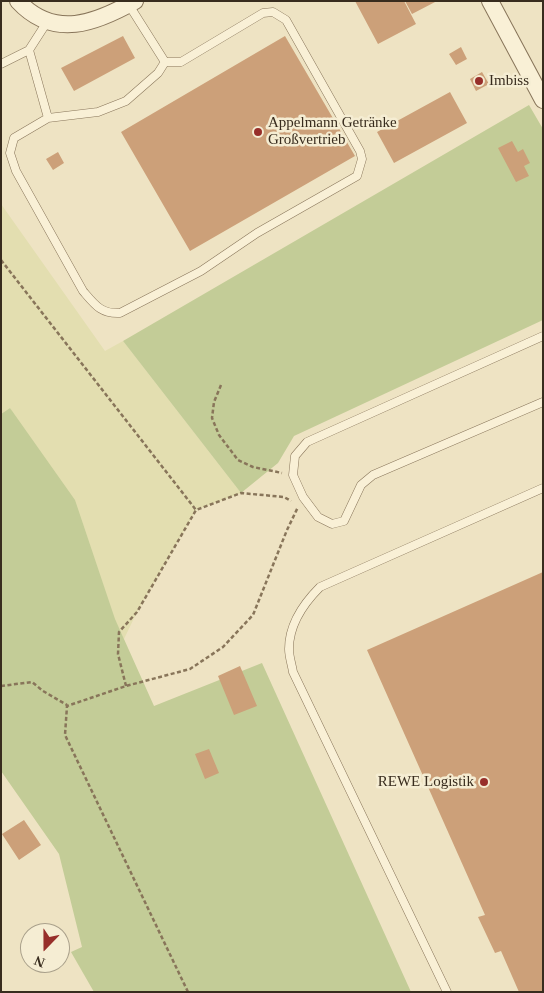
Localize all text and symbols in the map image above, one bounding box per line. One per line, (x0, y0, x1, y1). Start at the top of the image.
place label: Imbiss (489, 72, 529, 90)
marker: Imbiss (473, 75, 485, 87)
place label: Appelmann Getränke Großvertrieb (268, 114, 397, 149)
marker: Appelmann Getränke Großvertrieb (252, 126, 264, 138)
place label: REWE Logistik (378, 773, 474, 791)
marker: REWE Logistik (478, 776, 490, 788)
north arrow (20, 923, 70, 973)
text: N (32, 953, 47, 970)

